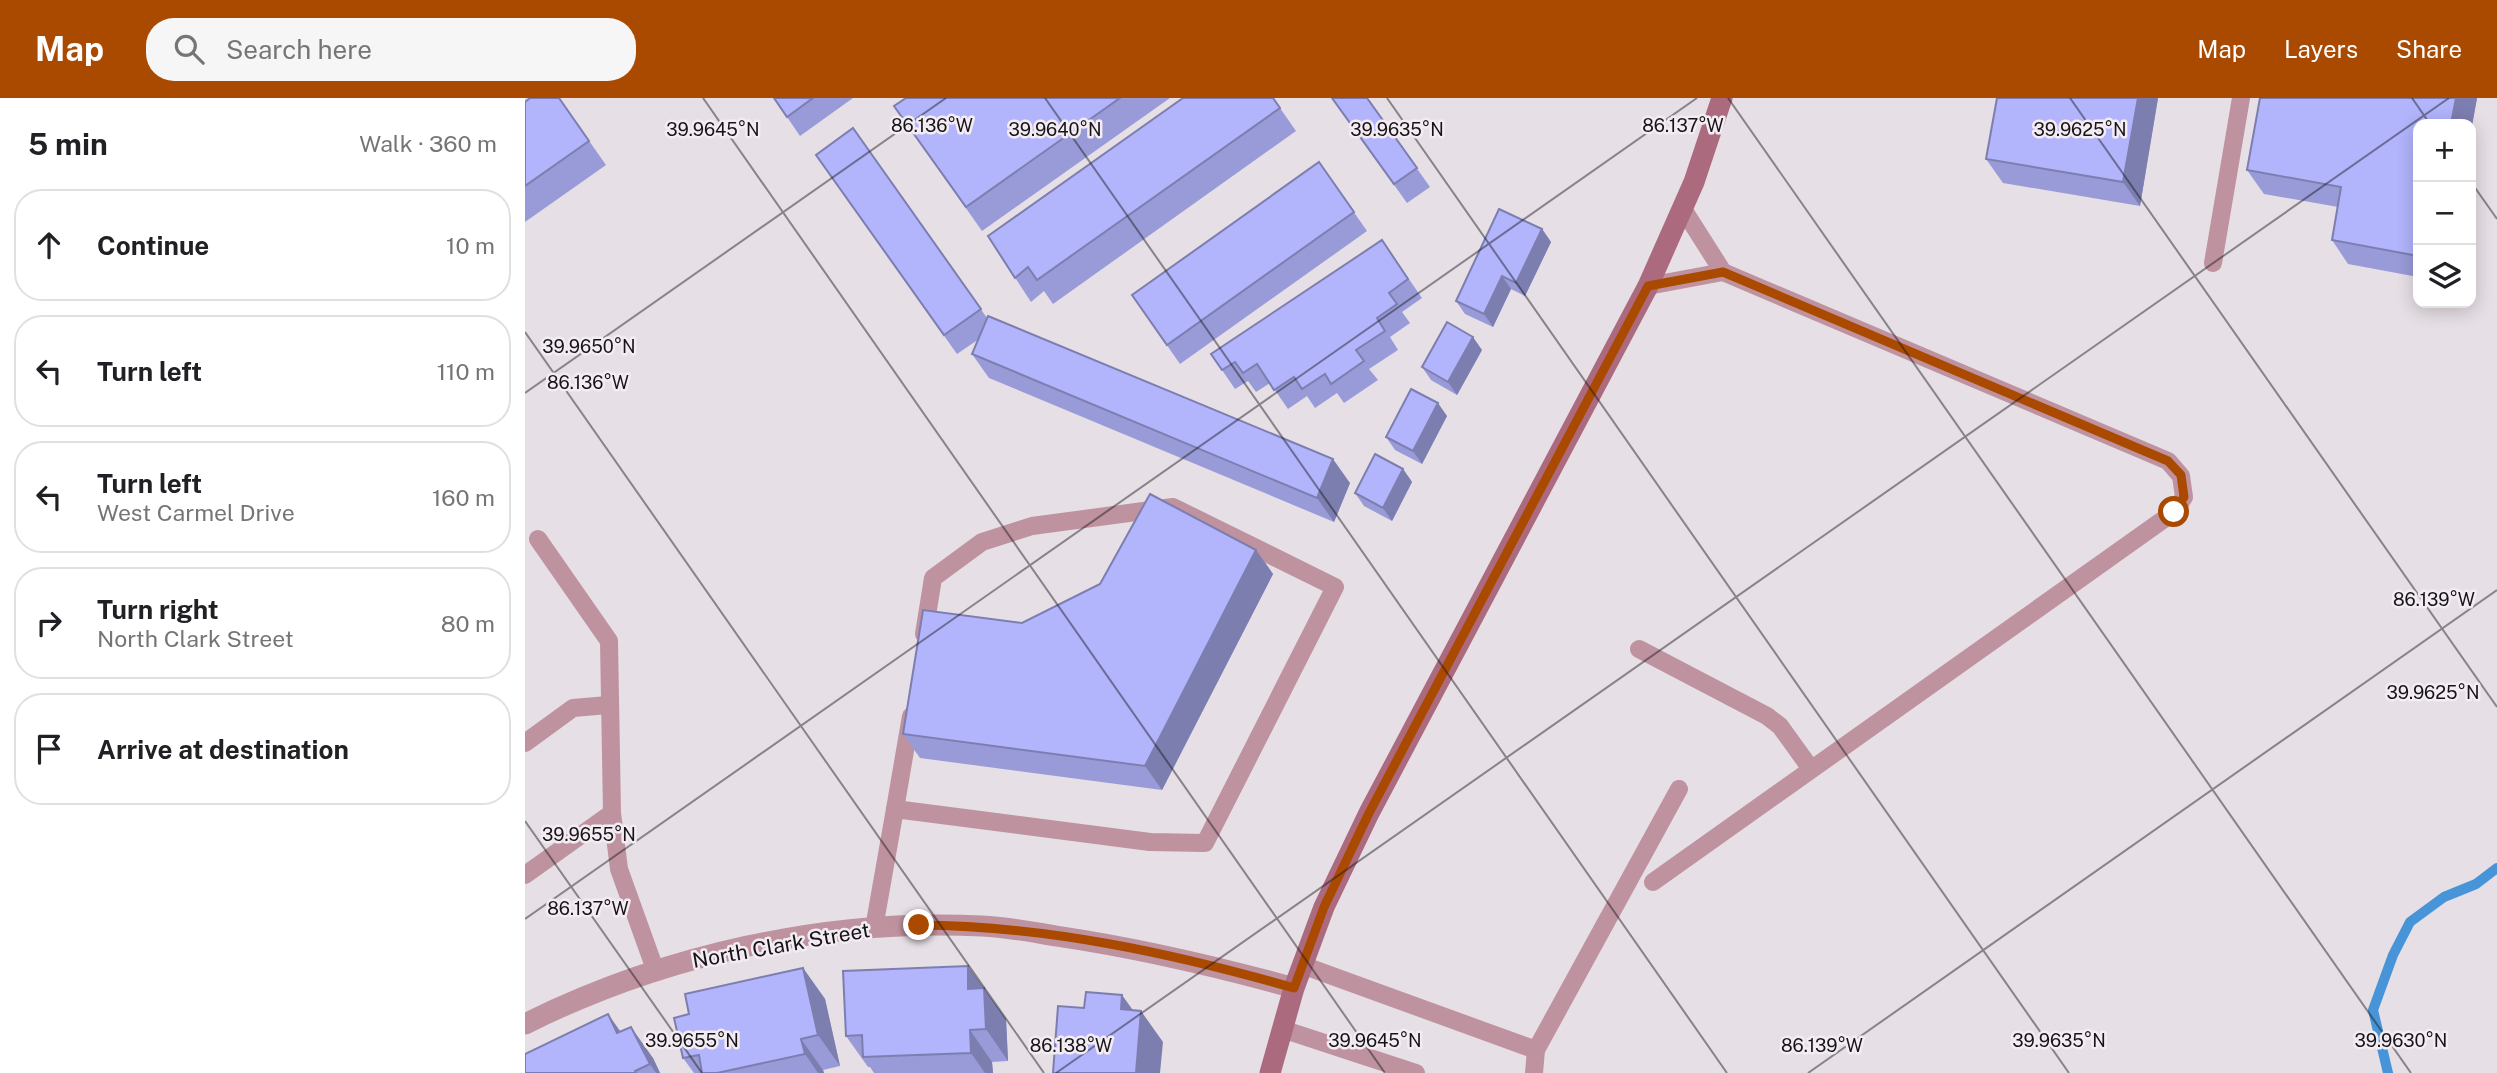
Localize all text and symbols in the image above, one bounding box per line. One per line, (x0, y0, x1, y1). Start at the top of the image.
search box (146, 18, 636, 81)
text: Map (35, 30, 104, 68)
icon: search (170, 30, 208, 68)
text: Search here (226, 34, 372, 65)
text: Map (2197, 35, 2246, 63)
text: Layers (2284, 35, 2358, 63)
text: Share (2396, 35, 2462, 63)
text: 86.136°W (891, 115, 973, 136)
text: 86.137°W (1642, 115, 1724, 136)
text: 39.9645°N (666, 119, 760, 140)
text: 39.9640°N (1008, 119, 1102, 140)
text: 39.9635°N (1350, 119, 1444, 140)
text: 39.9625°N (2033, 119, 2127, 140)
map controls (2413, 119, 2476, 308)
button: + (2413, 119, 2476, 182)
text: 5 min (28, 126, 108, 162)
text: Walk · 360 m (359, 130, 497, 157)
button: − (2413, 182, 2476, 245)
icon: ahead (30, 226, 68, 264)
text: Continue (97, 230, 209, 261)
text: 10 m (446, 232, 495, 259)
button: layers (2413, 245, 2476, 308)
text: 39.9650°N (542, 336, 636, 357)
icon: left (30, 352, 68, 390)
text: Turn left (97, 356, 202, 387)
text: 110 m (437, 358, 495, 385)
text: 86.136°W (547, 372, 629, 393)
text: Turn left (97, 468, 202, 499)
icon: left (30, 478, 68, 516)
text: 160 m (432, 484, 495, 511)
route start (2158, 496, 2189, 527)
text: West Carmel Drive (97, 499, 295, 526)
text: 86.139°W (2393, 589, 2475, 610)
text: Turn right (97, 594, 219, 625)
icon: right (30, 604, 68, 642)
text: 80 m (441, 610, 495, 637)
text: North Clark Street (97, 625, 294, 652)
text: 39.9625°N (2386, 682, 2480, 703)
icon: arrive (30, 730, 68, 768)
text: Arrive at destination (97, 734, 349, 765)
text: 39.9655°N (542, 824, 636, 845)
text: 86.137°W (547, 898, 629, 919)
route end (903, 909, 934, 940)
street label: North Clark Street (690, 917, 872, 973)
text: 39.9655°N (645, 1030, 739, 1051)
text: 39.9645°N (1328, 1030, 1422, 1051)
text: 39.9635°N (2012, 1030, 2106, 1051)
text: 39.9630°N (2355, 1030, 2447, 1051)
text: 86.138°W (1030, 1035, 1112, 1056)
text: 86.139°W (1781, 1035, 1863, 1056)

